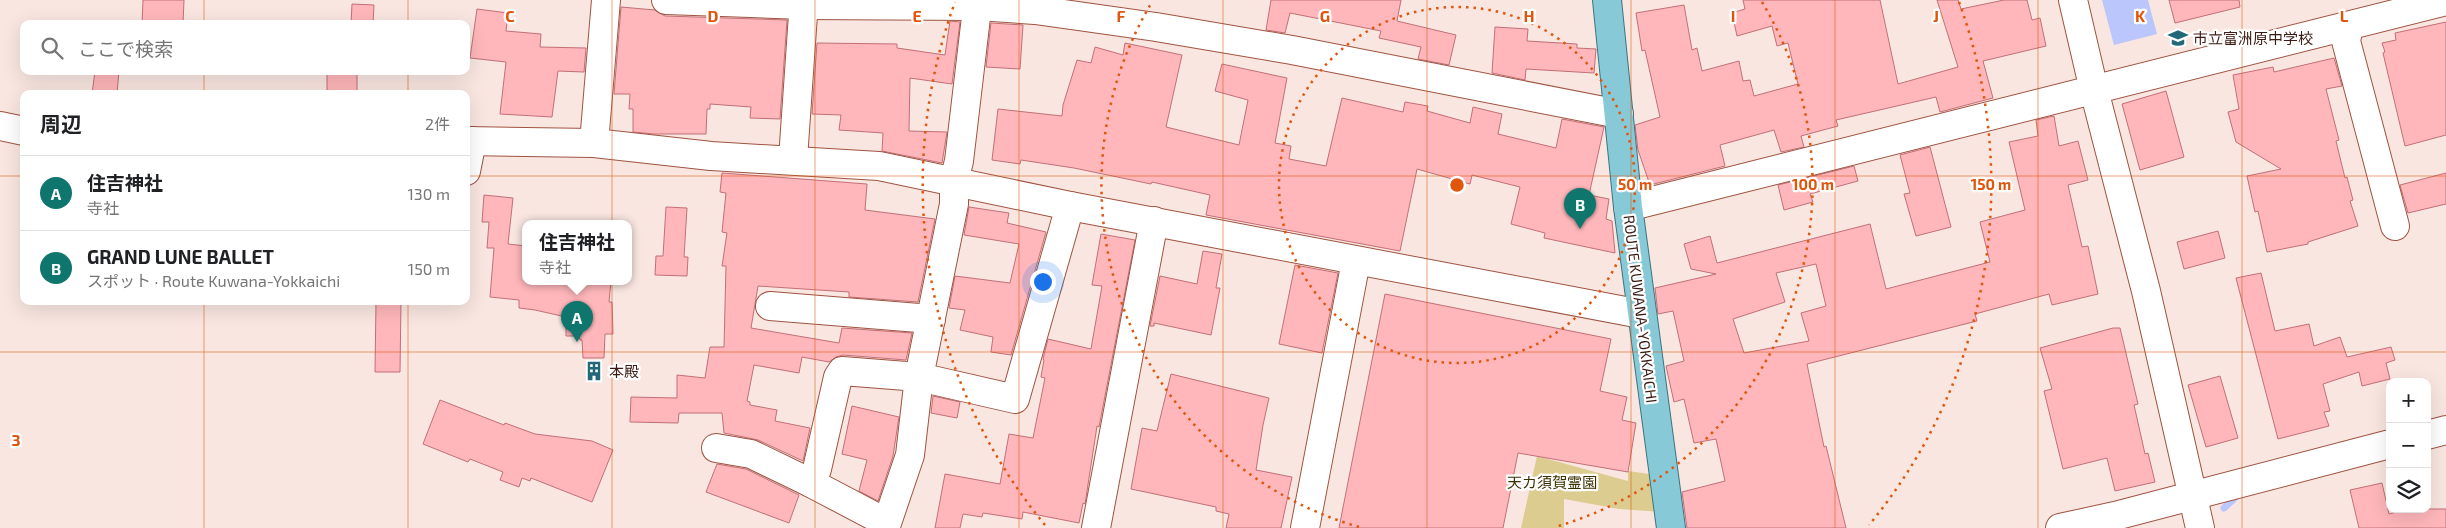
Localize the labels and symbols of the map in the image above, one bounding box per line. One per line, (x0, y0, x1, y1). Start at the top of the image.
text: C (505, 6, 515, 25)
text: D (708, 6, 719, 25)
text: E (912, 6, 922, 25)
text: F (1117, 6, 1126, 25)
text: G (1320, 6, 1330, 25)
text: H (1523, 6, 1535, 25)
text: I (1731, 6, 1735, 25)
text: J (1933, 6, 1939, 25)
text: K (2135, 6, 2146, 25)
text: L (2340, 6, 2349, 25)
school or university icon: 市立富洲原中学校 (2167, 27, 2189, 49)
place label: 市立富洲原中学校 (2193, 29, 2313, 47)
text: 50 m (1618, 175, 1652, 193)
text: 100 m (1792, 175, 1834, 193)
text: 150 m (1971, 175, 2011, 193)
centre of rings (1448, 176, 1466, 194)
pin: B (1564, 188, 1596, 229)
street label: ROUTE KUWANA-YOKKAICHI (1621, 214, 1661, 404)
your location (1030, 269, 1056, 295)
pin: A (561, 301, 593, 342)
building icon: 本殿 (583, 360, 605, 382)
place label: 本殿 (609, 362, 639, 380)
text: 3 (11, 430, 21, 449)
park label: 天カ須賀霊園 (1507, 473, 1597, 491)

